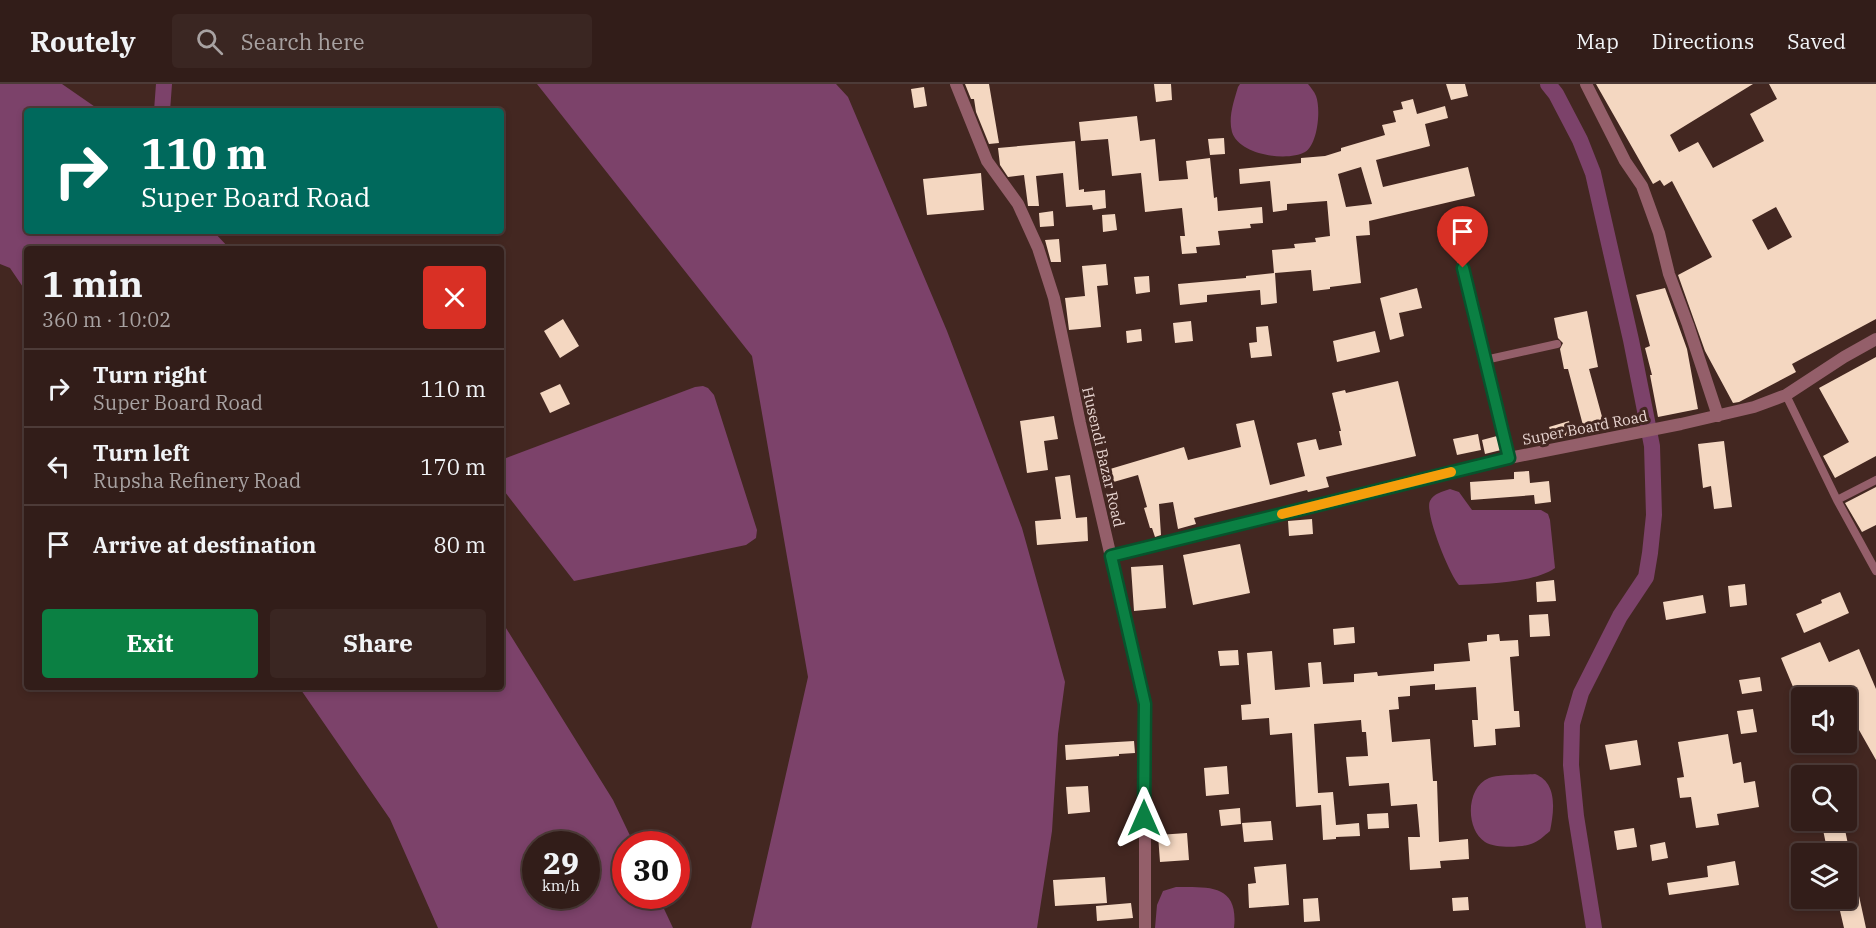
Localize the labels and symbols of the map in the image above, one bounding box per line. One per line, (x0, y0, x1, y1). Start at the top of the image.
pin (1437, 206, 1488, 268)
street label: Husendi Bazar Road (1078, 385, 1129, 529)
street label: Super Board Road (1521, 406, 1649, 449)
position arrow (1112, 786, 1176, 850)
speed limit sign: 30 (612, 831, 690, 909)

